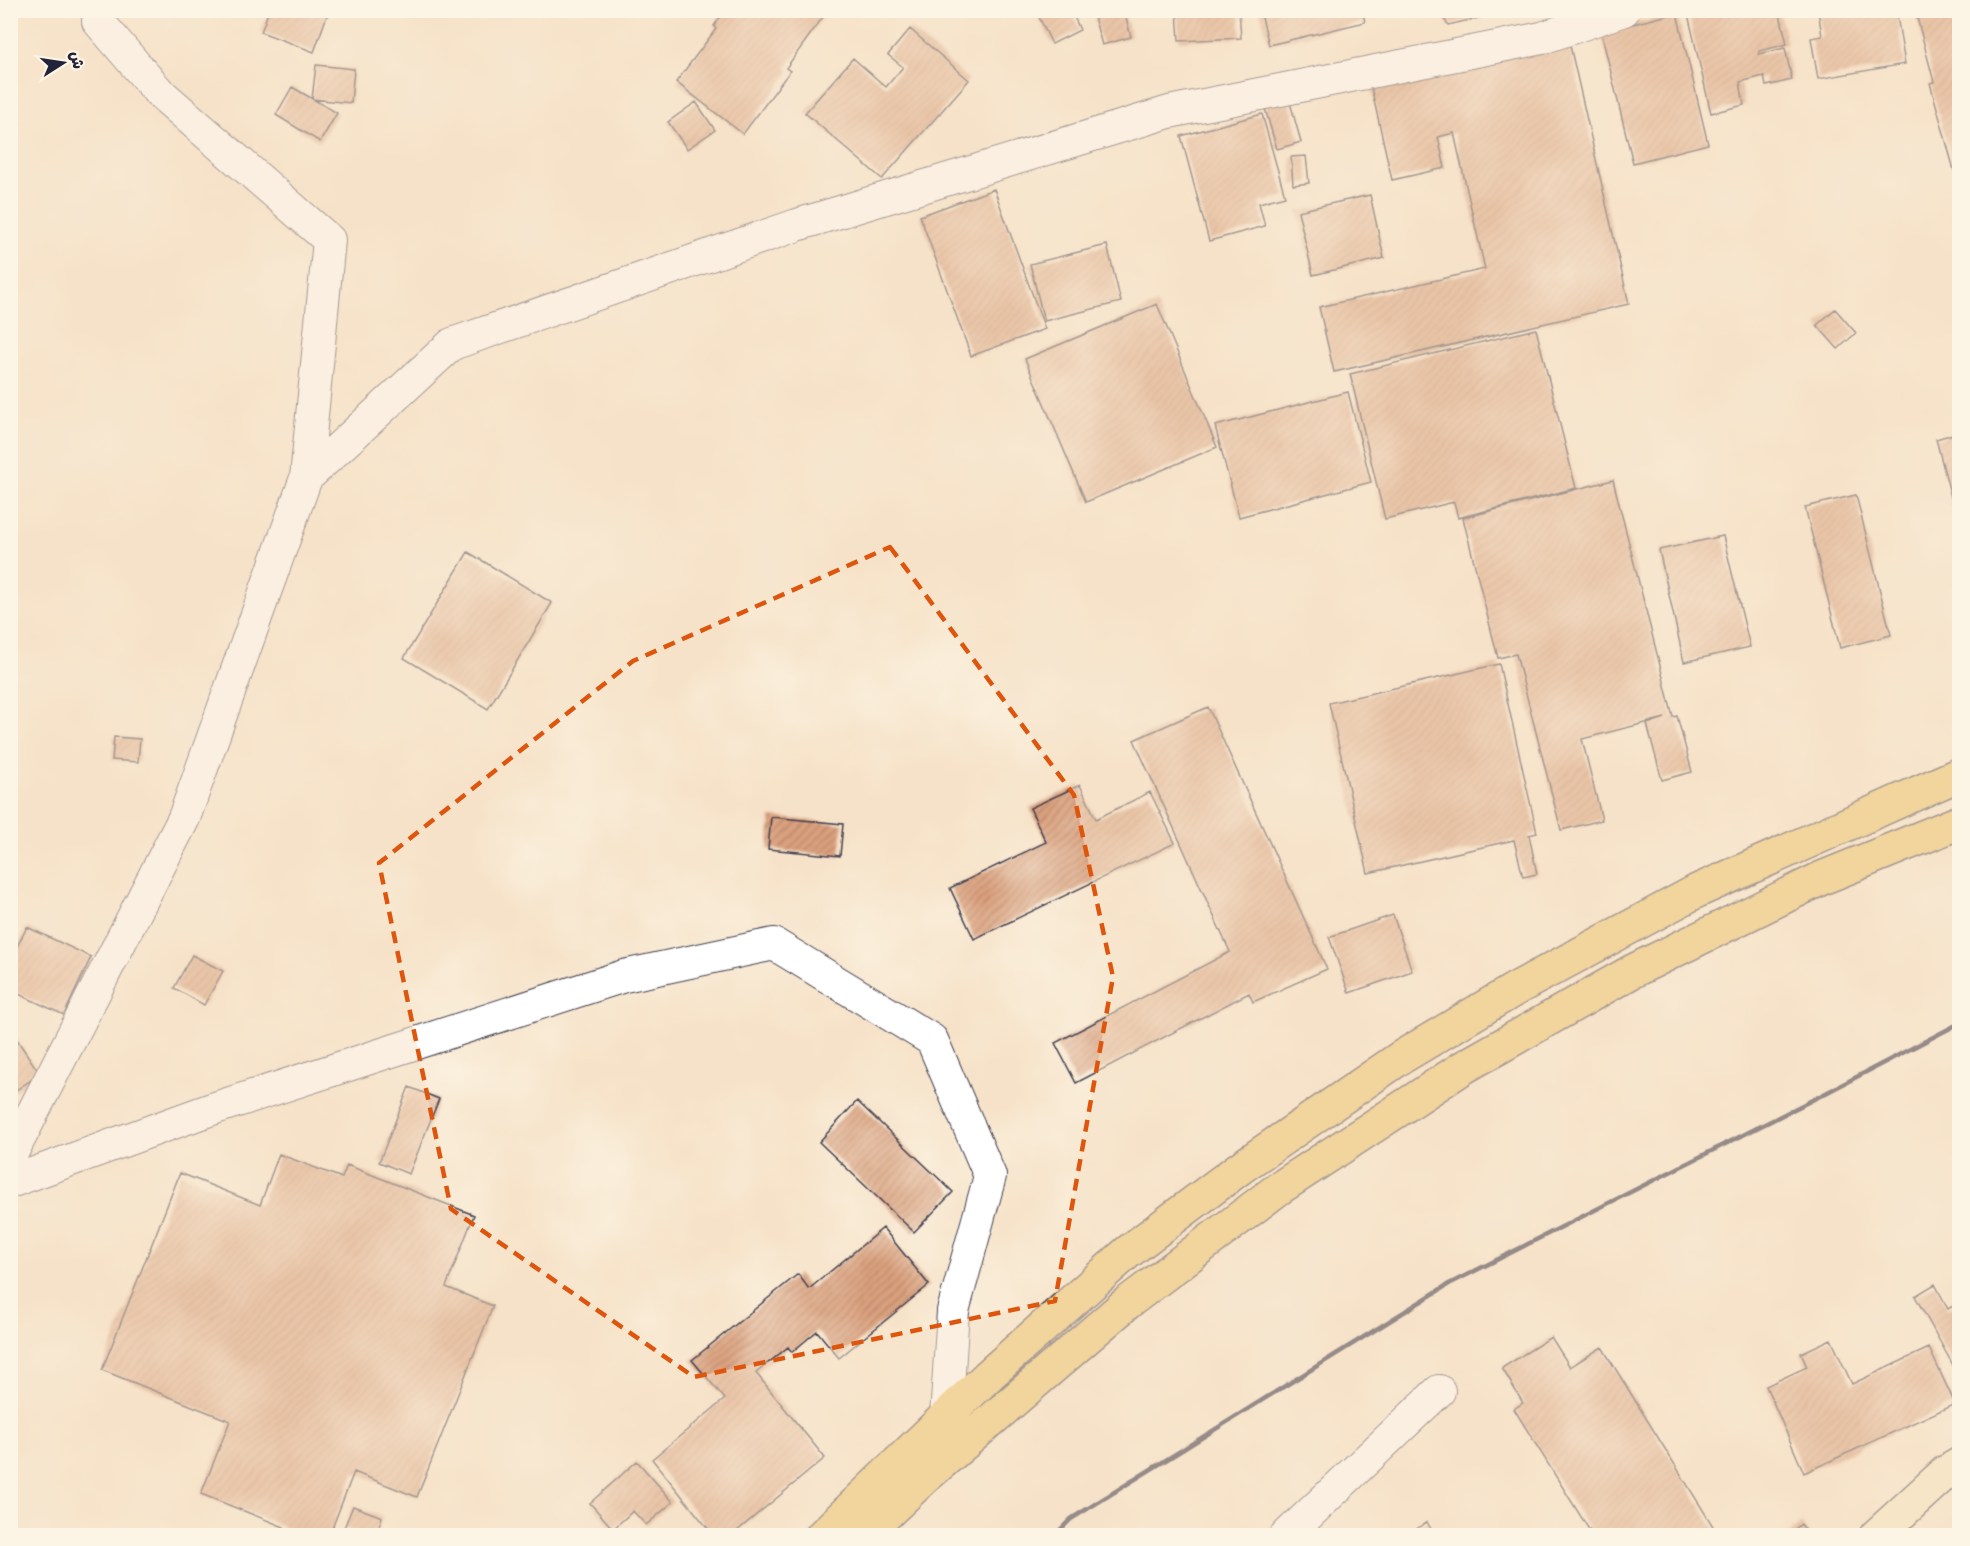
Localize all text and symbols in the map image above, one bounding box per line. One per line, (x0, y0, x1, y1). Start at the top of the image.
north arrow (33, 33, 93, 93)
text: ش (65, 49, 88, 71)

